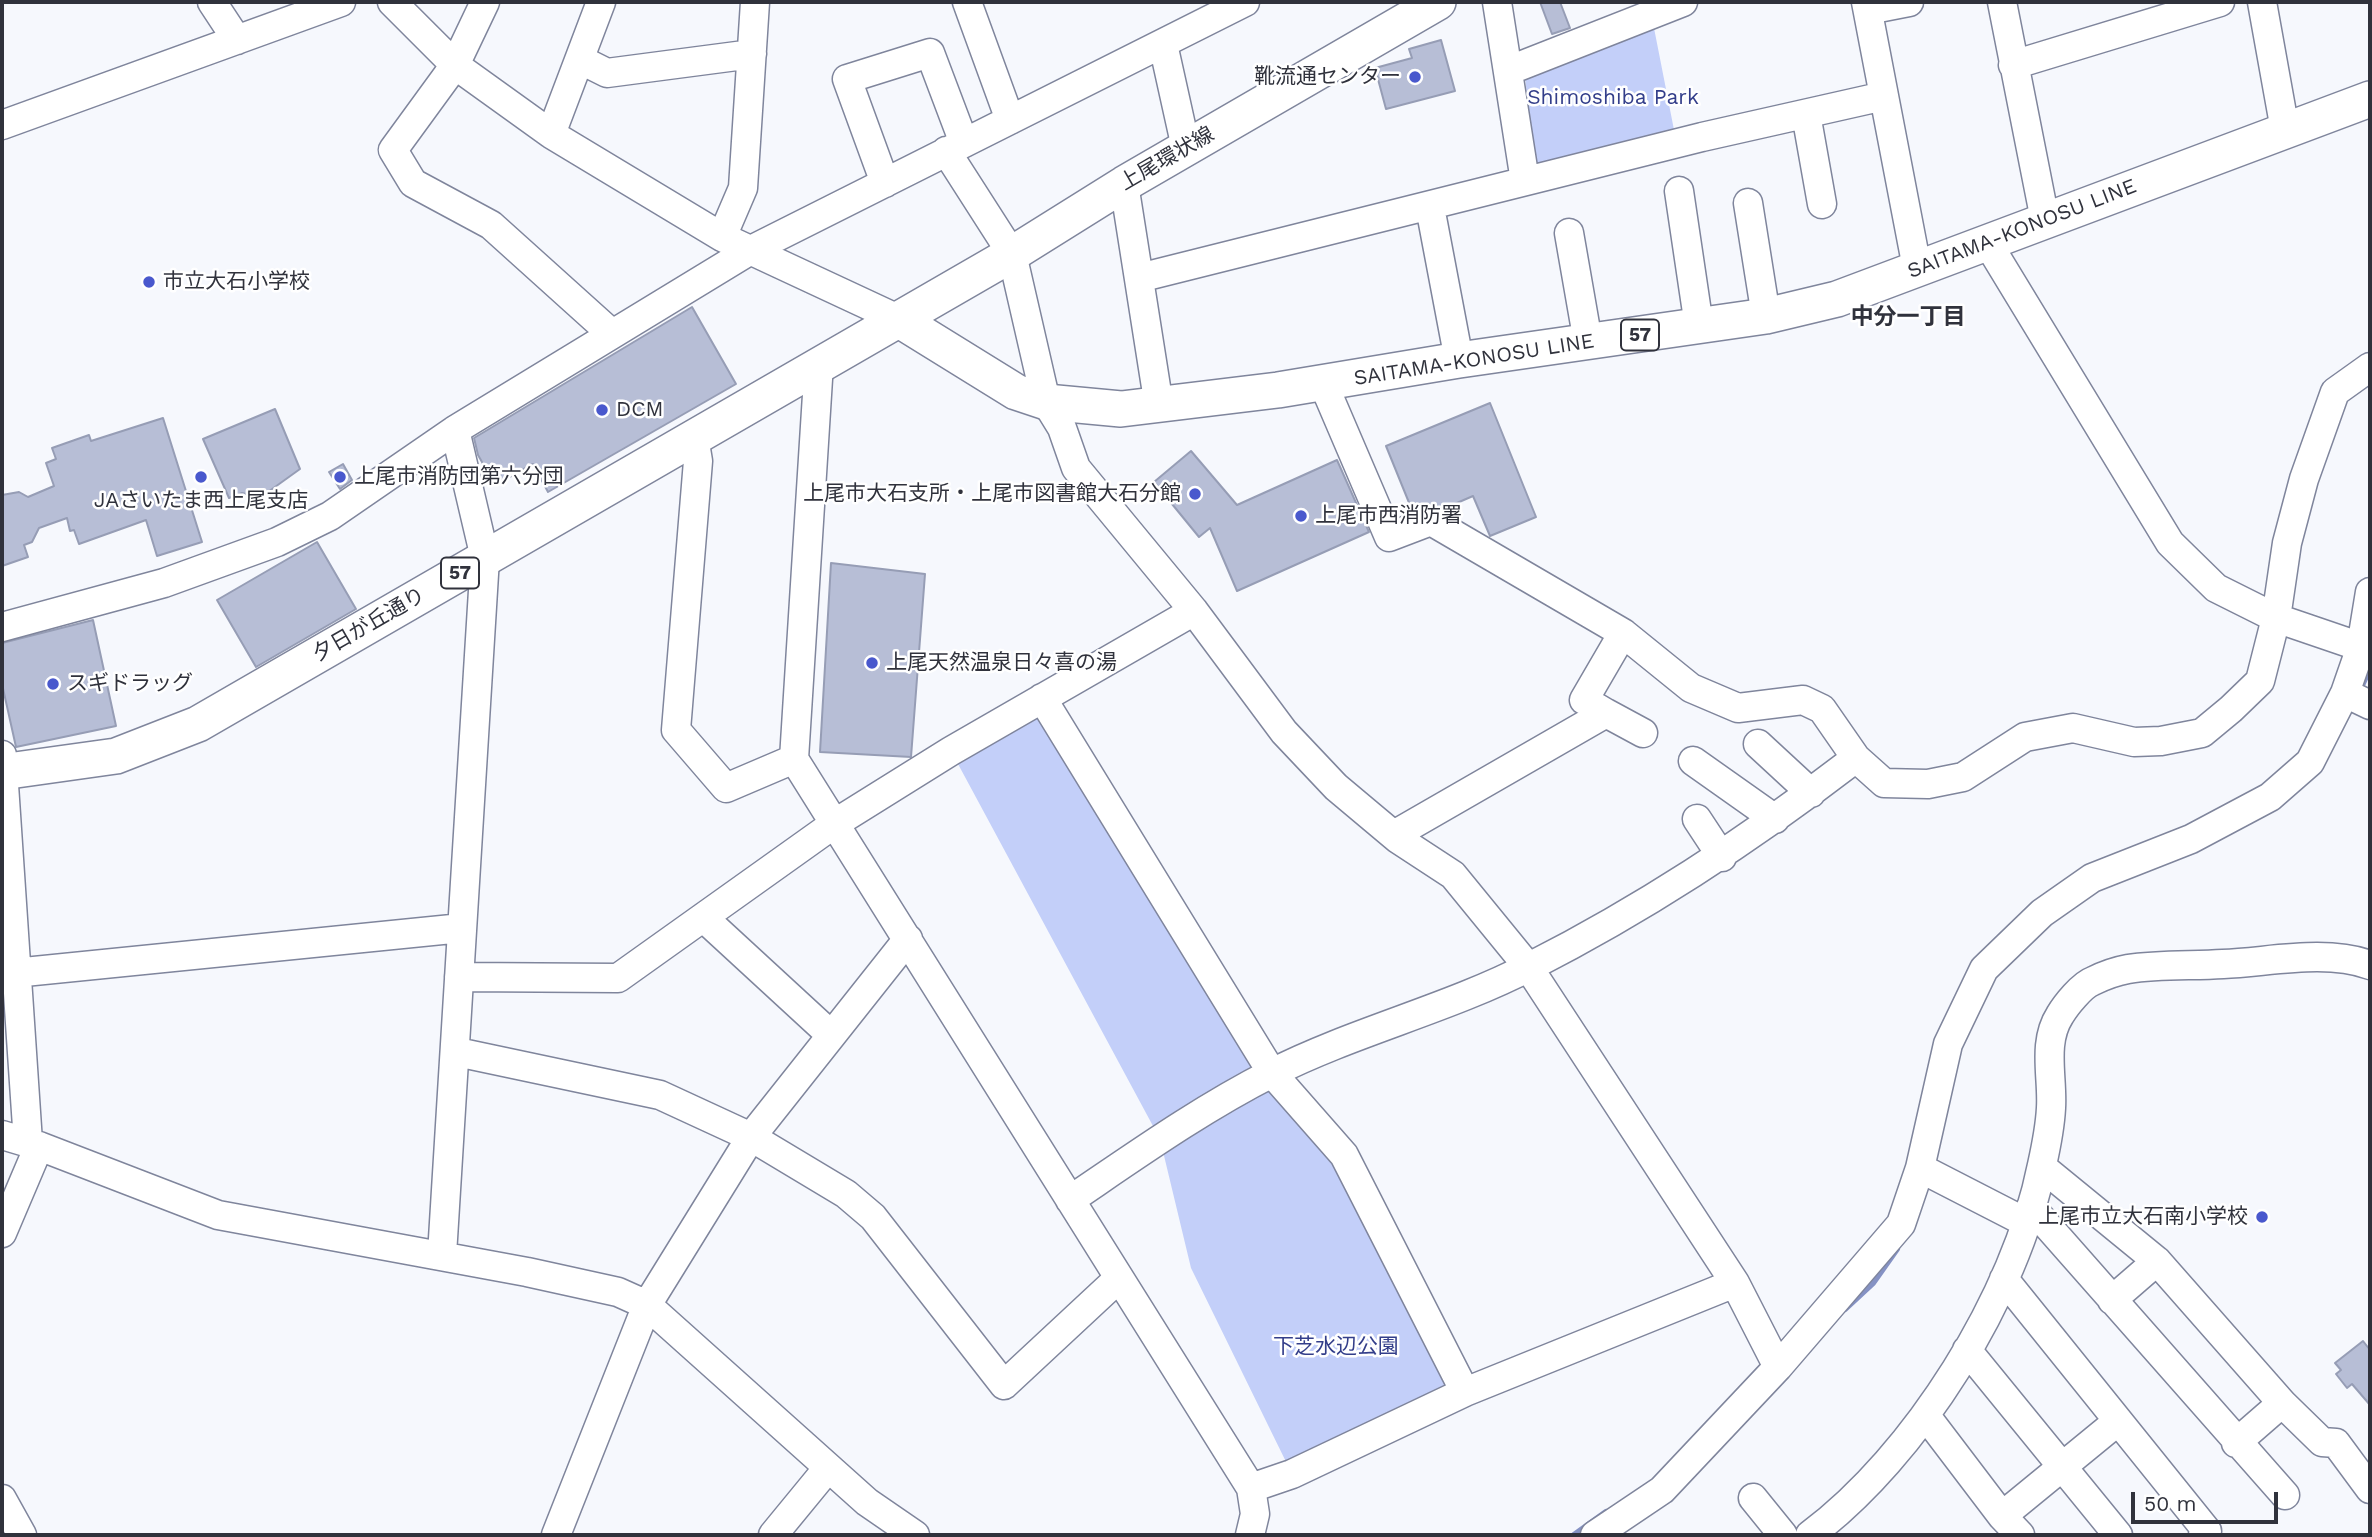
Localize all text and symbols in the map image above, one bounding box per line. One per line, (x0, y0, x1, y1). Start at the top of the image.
place label: 靴流通センター (1254, 64, 1401, 90)
marker: 靴流通センター (1407, 69, 1423, 85)
park label: Shimoshiba Park (1527, 85, 1699, 111)
street label: 上尾環状線 (1115, 122, 1219, 196)
street label: SAITAMA-KONOSU LINE (1904, 174, 2140, 284)
place label: 市立大石小学校 (163, 269, 310, 295)
marker: 市立大石小学校 (141, 274, 157, 290)
district label: 中分一丁目 (1851, 303, 1965, 331)
road number: 57 (1621, 320, 1659, 350)
street label: SAITAMA-KONOSU LINE (1352, 329, 1596, 391)
place label: DCM (616, 397, 663, 423)
marker: DCM (594, 402, 610, 418)
place label: 上尾市消防団第六分団 (354, 464, 564, 490)
marker: JAさいたま西上尾支店 (193, 469, 209, 485)
marker: 上尾市消防団第六分団 (332, 469, 348, 485)
place label: 上尾市大石支所・上尾市図書館大石分館 (803, 481, 1181, 507)
marker: 上尾市大石支所・上尾市図書館大石分館 (1187, 486, 1203, 502)
place label: JAさいたま西上尾支店 (94, 488, 308, 514)
place label: 上尾市西消防署 (1315, 503, 1462, 529)
marker: 上尾市西消防署 (1293, 508, 1309, 524)
road number: 57 (441, 558, 479, 588)
street label: 夕日が丘通り (308, 583, 430, 667)
place label: 上尾天然温泉日々喜の湯 (886, 650, 1117, 676)
marker: 上尾天然温泉日々喜の湯 (864, 655, 880, 671)
place label: スギドラッグ (67, 671, 193, 697)
marker: スギドラッグ (45, 676, 61, 692)
place label: 上尾市立大石南小学校 (2038, 1204, 2248, 1230)
marker: 上尾市立大石南小学校 (2254, 1209, 2270, 1225)
park label: 下芝水辺公園 (1273, 1334, 1399, 1360)
scale bar (2134, 1478, 2281, 1522)
text: 50 m (2144, 1491, 2196, 1516)

